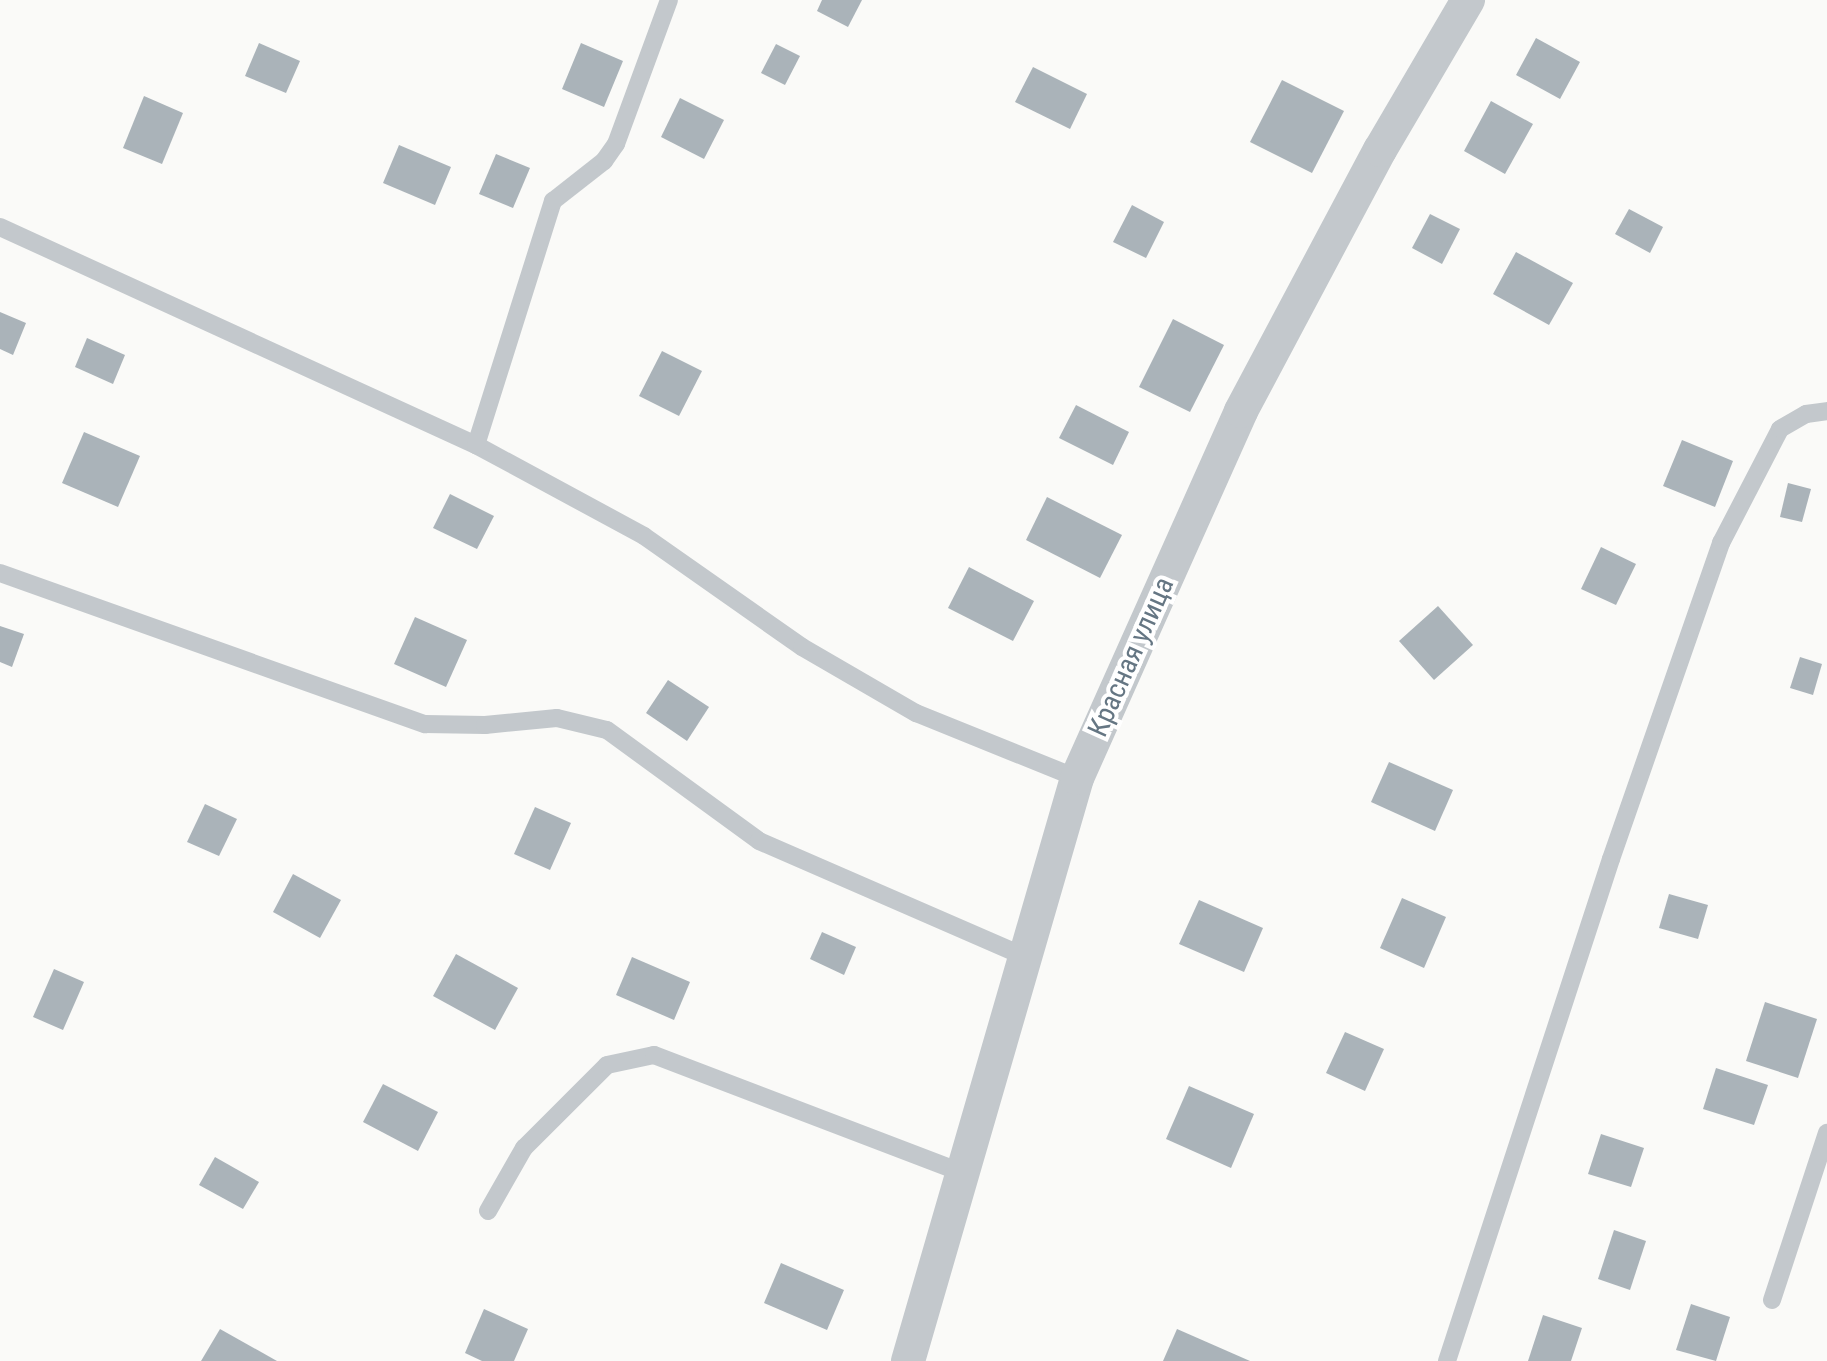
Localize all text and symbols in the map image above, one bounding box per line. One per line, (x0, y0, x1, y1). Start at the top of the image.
street label: Красная улица (1081, 572, 1181, 742)

